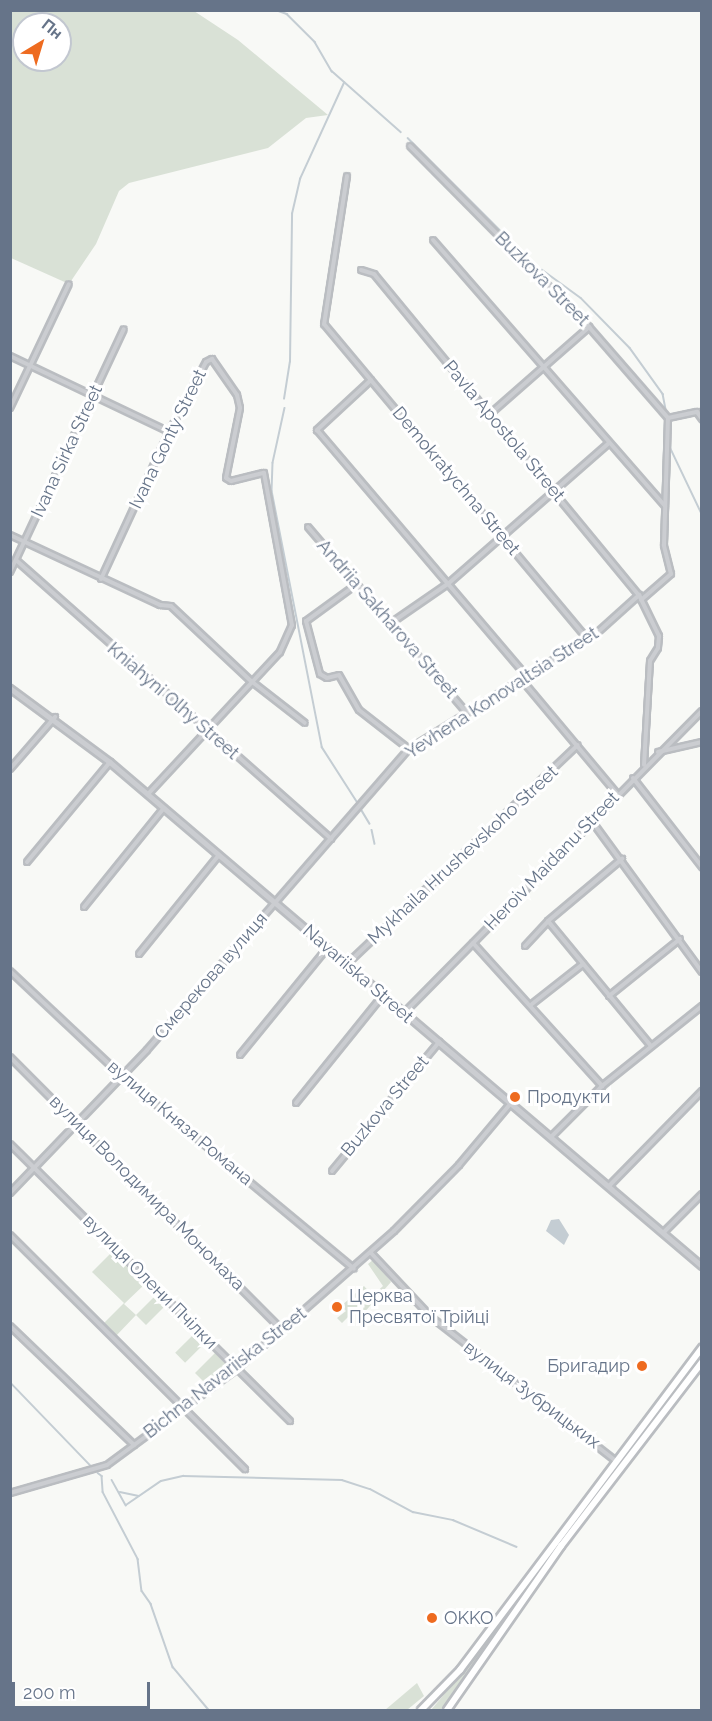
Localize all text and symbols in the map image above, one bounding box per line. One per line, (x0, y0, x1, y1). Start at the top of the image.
north arrow (12, 12, 72, 72)
text: Пн (38, 15, 66, 43)
street label: Buzkova Street (490, 227, 594, 331)
street label: Pavla Apostola Street (439, 356, 569, 506)
street label: Ivana Gonty Street (125, 366, 211, 512)
street label: Ivana Sirka Street (27, 381, 107, 521)
street label: Demokratychna Street (388, 402, 524, 560)
street label: Andriia Sakharova Street (312, 535, 462, 703)
street label: Yevhena Konovaltsia Street (402, 623, 602, 763)
street label: Kniahyni Olhy Street (103, 638, 243, 764)
street label: Mykhaila Hrushevskoho Street (364, 761, 562, 949)
street label: Heroiv Maidanu Street (480, 787, 624, 935)
street label: Смерекова вулиця (150, 908, 272, 1044)
street label: Navariiska Street (298, 920, 418, 1028)
street label: Buzkova Street (337, 1051, 433, 1161)
street label: вулиця Князя Романа (103, 1056, 257, 1190)
place label: Продукти (527, 1086, 611, 1108)
marker: Продукти (508, 1090, 522, 1104)
street label: вулиця Володимира Мономаха (45, 1091, 249, 1295)
street label: вулиця Олени Пчілки (78, 1210, 222, 1354)
place label: Церква Пресвятої Трійці (349, 1286, 490, 1328)
marker: Церква Пресвятої Трійці (330, 1300, 344, 1314)
street label: Bichna Navariiska Street (139, 1303, 311, 1443)
street label: вулиця Зубрицьких (459, 1337, 605, 1453)
place label: Бригадир (547, 1355, 630, 1377)
marker: Бригадир (635, 1359, 649, 1373)
place label: OKKO (444, 1607, 493, 1629)
marker: OKKO (425, 1611, 439, 1625)
scale bar (15, 1670, 153, 1708)
text: 200 m (23, 1682, 76, 1703)

